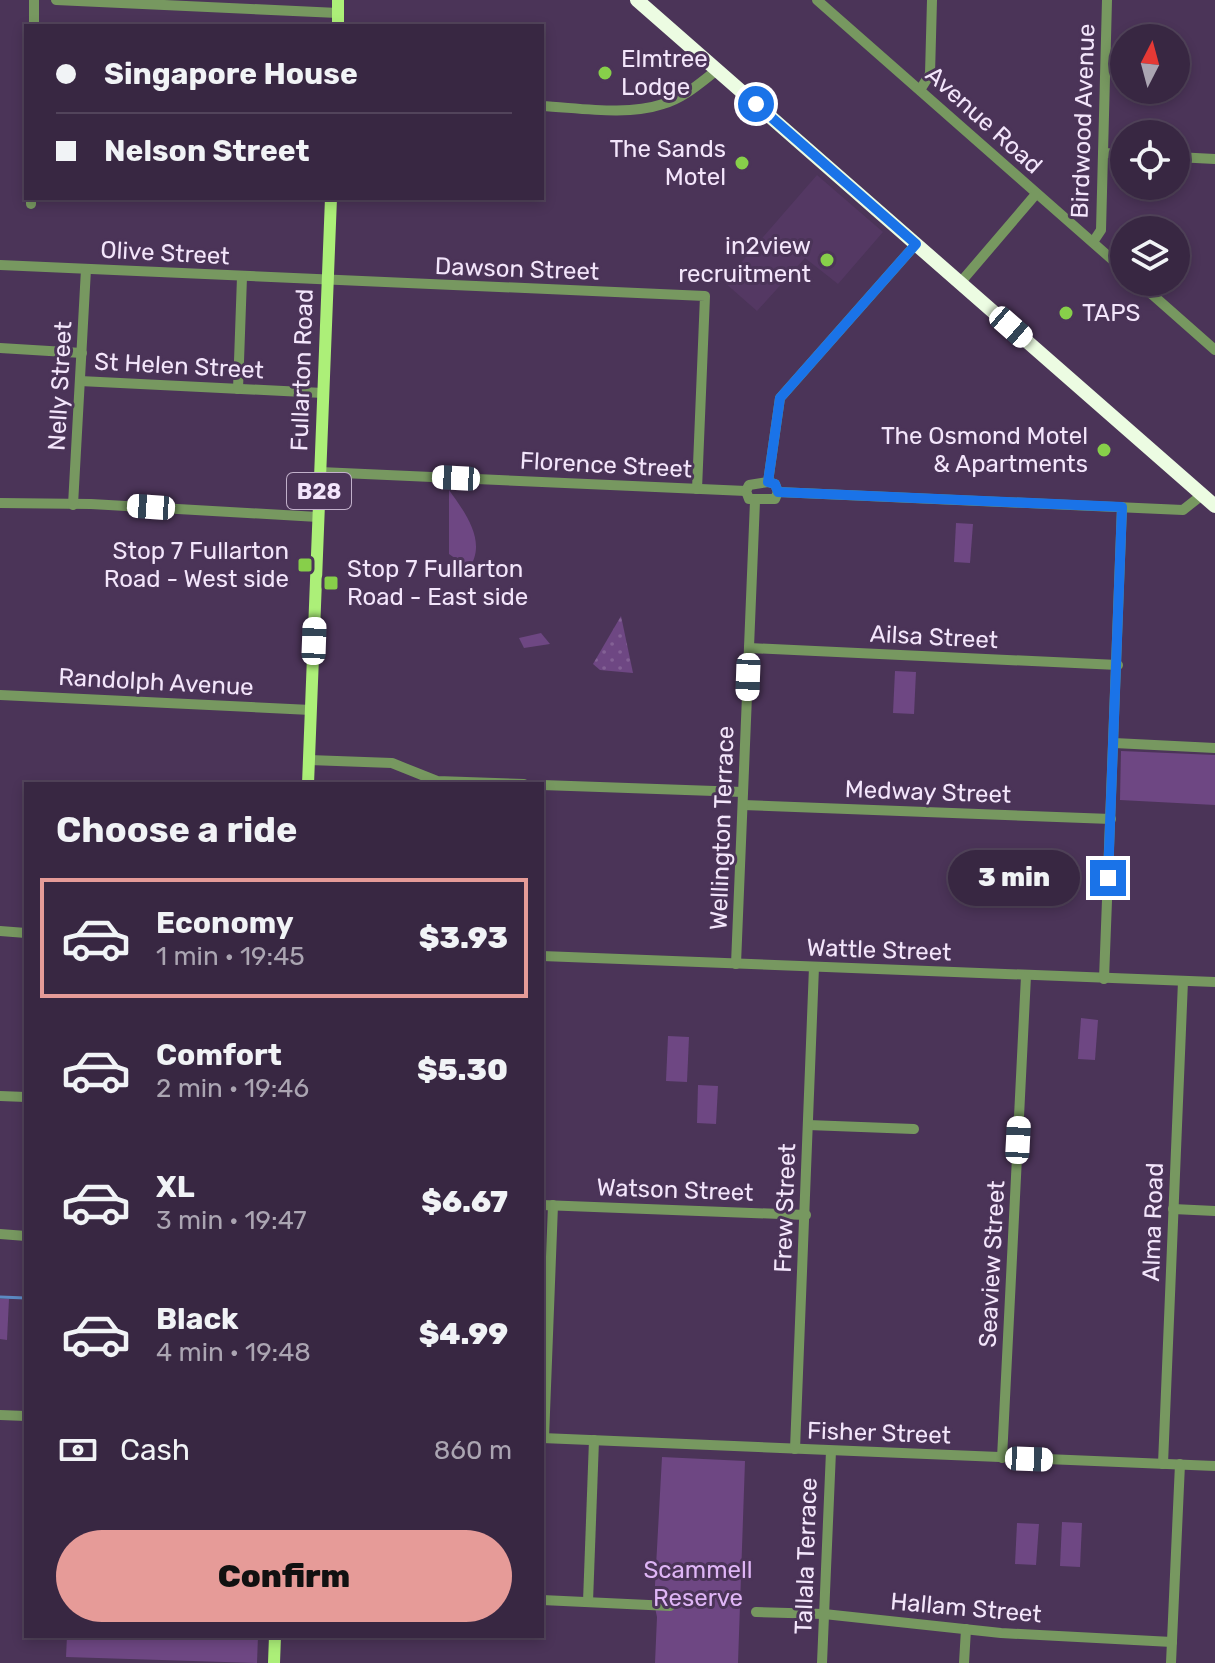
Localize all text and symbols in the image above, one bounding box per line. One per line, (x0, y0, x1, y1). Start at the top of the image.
street label: Birdwood Avenue (1066, 23, 1100, 219)
north arrow (1110, 24, 1190, 104)
map controls (1110, 24, 1190, 296)
place label: Elmtree Lodge (621, 45, 708, 101)
text: Singapore House (104, 56, 358, 92)
street label: Avenue Road (920, 60, 1048, 180)
marker: Elmtree Lodge (596, 64, 614, 82)
route start (738, 86, 774, 122)
button: locate (1110, 120, 1190, 200)
text: Nelson Street (104, 133, 310, 169)
place label: The Sands Motel (609, 135, 726, 191)
marker: The Sands Motel (733, 154, 751, 172)
button: layers (1110, 216, 1190, 296)
place label: in2view recruitment (678, 232, 811, 288)
street label: Olive Street (100, 236, 230, 270)
marker: in2view recruitment (818, 251, 836, 269)
street label: Dawson Street (434, 252, 600, 286)
street label: Fullarton Road (285, 288, 319, 452)
place label: TAPS (1082, 299, 1141, 327)
car (985, 302, 1037, 352)
marker: TAPS (1057, 304, 1075, 322)
street label: Nelly Street (43, 321, 77, 451)
street label: St Helen Street (93, 348, 265, 384)
place label: The Osmond Motel & Apartments (881, 422, 1088, 478)
marker: The Osmond Motel & Apartments (1095, 441, 1113, 459)
street label: Florence Street (519, 447, 693, 483)
car (431, 465, 481, 491)
road number: B28 (287, 473, 351, 509)
car (126, 493, 176, 521)
place label: Stop 7 Fullarton Road - West side (104, 537, 289, 593)
place label: Stop 7 Fullarton Road - East side (347, 555, 528, 611)
marker: Stop 7 Fullarton Road - West side (296, 556, 314, 574)
marker: Stop 7 Fullarton Road - East side (322, 574, 340, 592)
car (301, 617, 327, 665)
street label: Ailsa Street (869, 620, 999, 654)
car (735, 653, 761, 701)
street label: Randolph Avenue (58, 663, 254, 701)
street label: Wellington Terrace (704, 725, 740, 931)
street label: Medway Street (844, 775, 1012, 809)
text: Choose a ride (56, 808, 297, 851)
callout: 3 min (948, 850, 1080, 906)
route end (1090, 860, 1126, 896)
text: 3 min (978, 862, 1050, 893)
icon: car (60, 902, 132, 974)
text: Economy (156, 905, 294, 941)
text: $3.93 (419, 920, 508, 956)
street label: Wattle Street (806, 933, 952, 967)
text: 1 min · 19:45 (156, 941, 305, 972)
icon: car (60, 1034, 132, 1106)
text: Comfort (156, 1037, 282, 1073)
text: $5.30 (417, 1052, 508, 1088)
text: 2 min · 19:46 (156, 1073, 309, 1104)
car (1005, 1115, 1031, 1165)
street label: Frew Street (769, 1143, 801, 1273)
street label: Alma Road (1137, 1162, 1169, 1282)
icon: car (60, 1166, 132, 1238)
text: XL (156, 1169, 195, 1205)
street label: Watson Street (596, 1173, 754, 1207)
street label: Seaview Street (974, 1180, 1010, 1348)
text: $6.67 (421, 1184, 508, 1220)
text: 3 min · 19:47 (156, 1205, 307, 1236)
icon: car (60, 1298, 132, 1370)
text: Black (156, 1301, 239, 1337)
text: $4.99 (419, 1316, 508, 1352)
text: 4 min · 19:48 (156, 1337, 311, 1368)
street label: Fisher Street (807, 1416, 951, 1450)
icon: cash (56, 1428, 100, 1472)
text: Cash (120, 1432, 190, 1468)
text: 860 m (434, 1435, 512, 1466)
car (1005, 1446, 1053, 1472)
street label: Tallala Terrace (789, 1477, 823, 1635)
button: Confirm (56, 1530, 512, 1622)
park label: Scammell Reserve (643, 1556, 753, 1612)
street label: Hallam Street (889, 1587, 1043, 1629)

